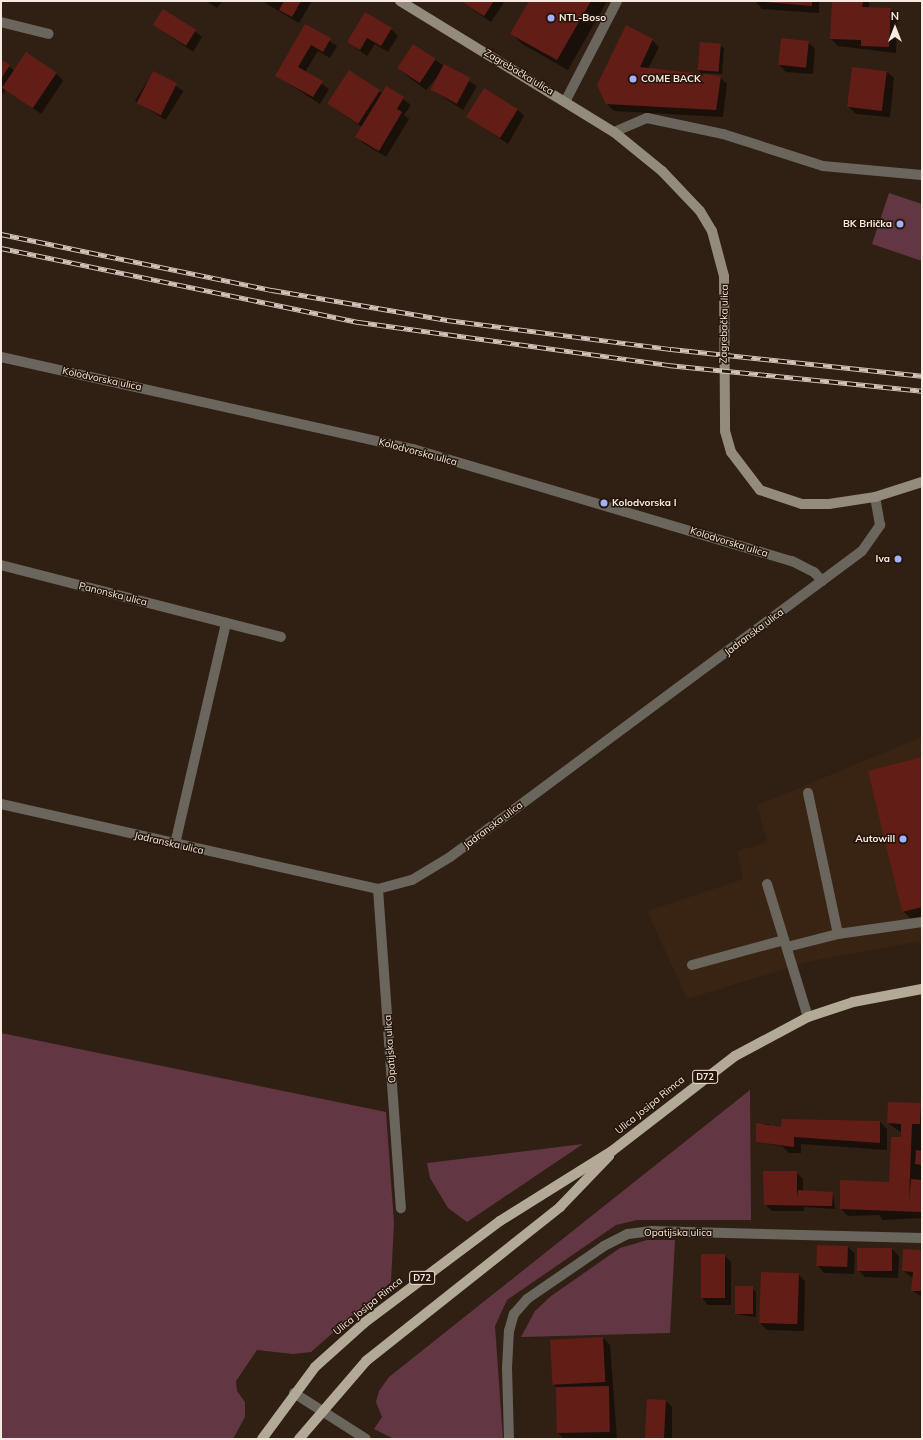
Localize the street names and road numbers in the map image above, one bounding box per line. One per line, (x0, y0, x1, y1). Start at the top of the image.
street label: Zagrebačka ulica (482, 47, 556, 97)
street label: Zagrebačka ulica (717, 284, 731, 364)
street label: Kolodvorska ulica (61, 365, 143, 393)
street label: Kolodvorska ulica (377, 436, 459, 468)
street label: Kolodvorska ulica (689, 524, 769, 560)
street label: Panonska ulica (78, 580, 148, 608)
street label: Jadranska ulica (722, 606, 786, 658)
street label: Jadranska ulica (461, 799, 525, 851)
street label: Jadranska ulica (133, 829, 205, 857)
street label: Opatijska ulica (382, 1015, 398, 1083)
road number: D72 (692, 1070, 718, 1084)
street label: Ulica Josipa Rimca (613, 1073, 687, 1137)
street label: Opatijska ulica (644, 1227, 712, 1239)
road number: D72 (409, 1271, 435, 1285)
street label: Ulica Josipa Rimca (331, 1274, 405, 1338)

